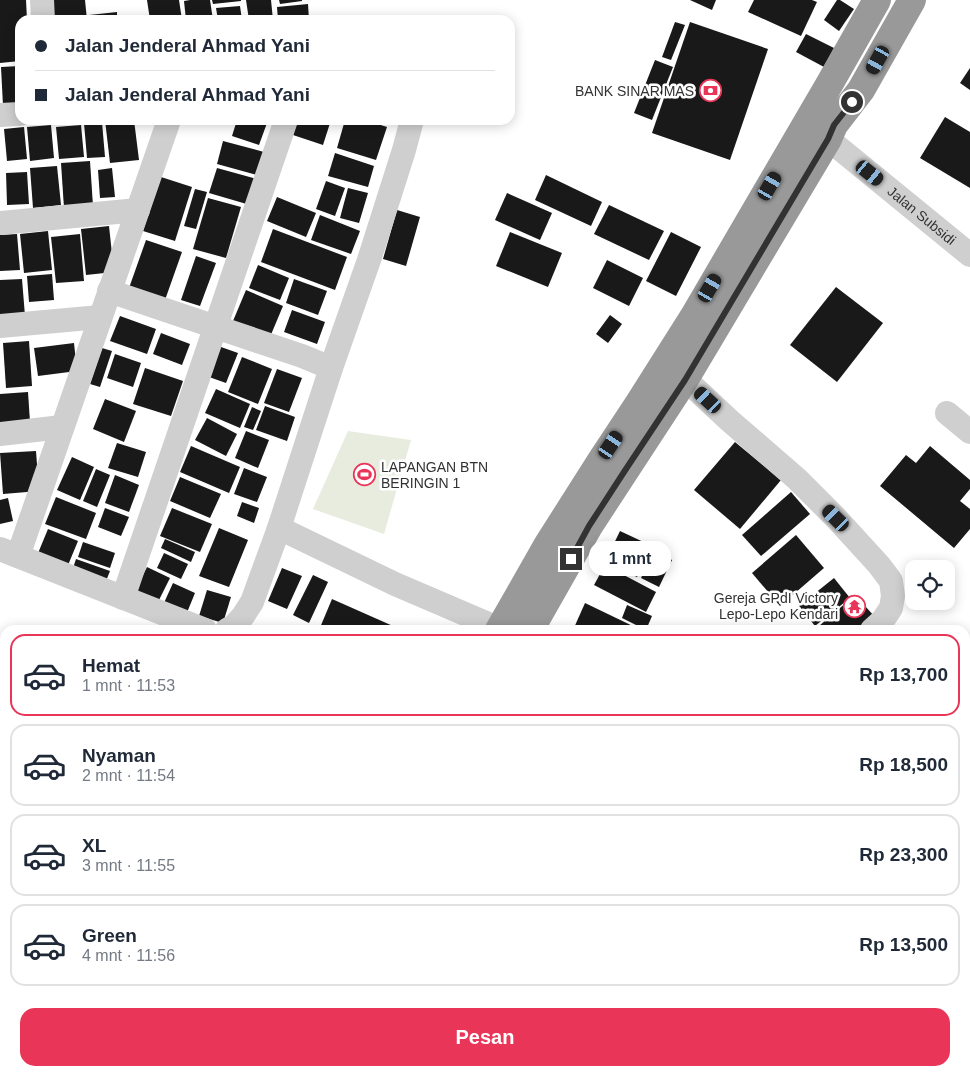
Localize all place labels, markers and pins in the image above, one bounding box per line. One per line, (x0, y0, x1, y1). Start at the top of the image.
bank icon: BANK SINAR MAS (698, 79, 722, 103)
place label: BANK SINAR MAS (575, 83, 694, 99)
place label: LAPANGAN BTN BERINGIN 1 (381, 459, 488, 491)
sports icon: LAPANGAN BTN BERINGIN 1 (353, 463, 377, 487)
place label: Gereja GPdI Victory Lepo-Lepo Kendari (714, 590, 838, 622)
temple icon: Gereja GPdI Victory Lepo-Lepo Kendari (842, 594, 866, 618)

